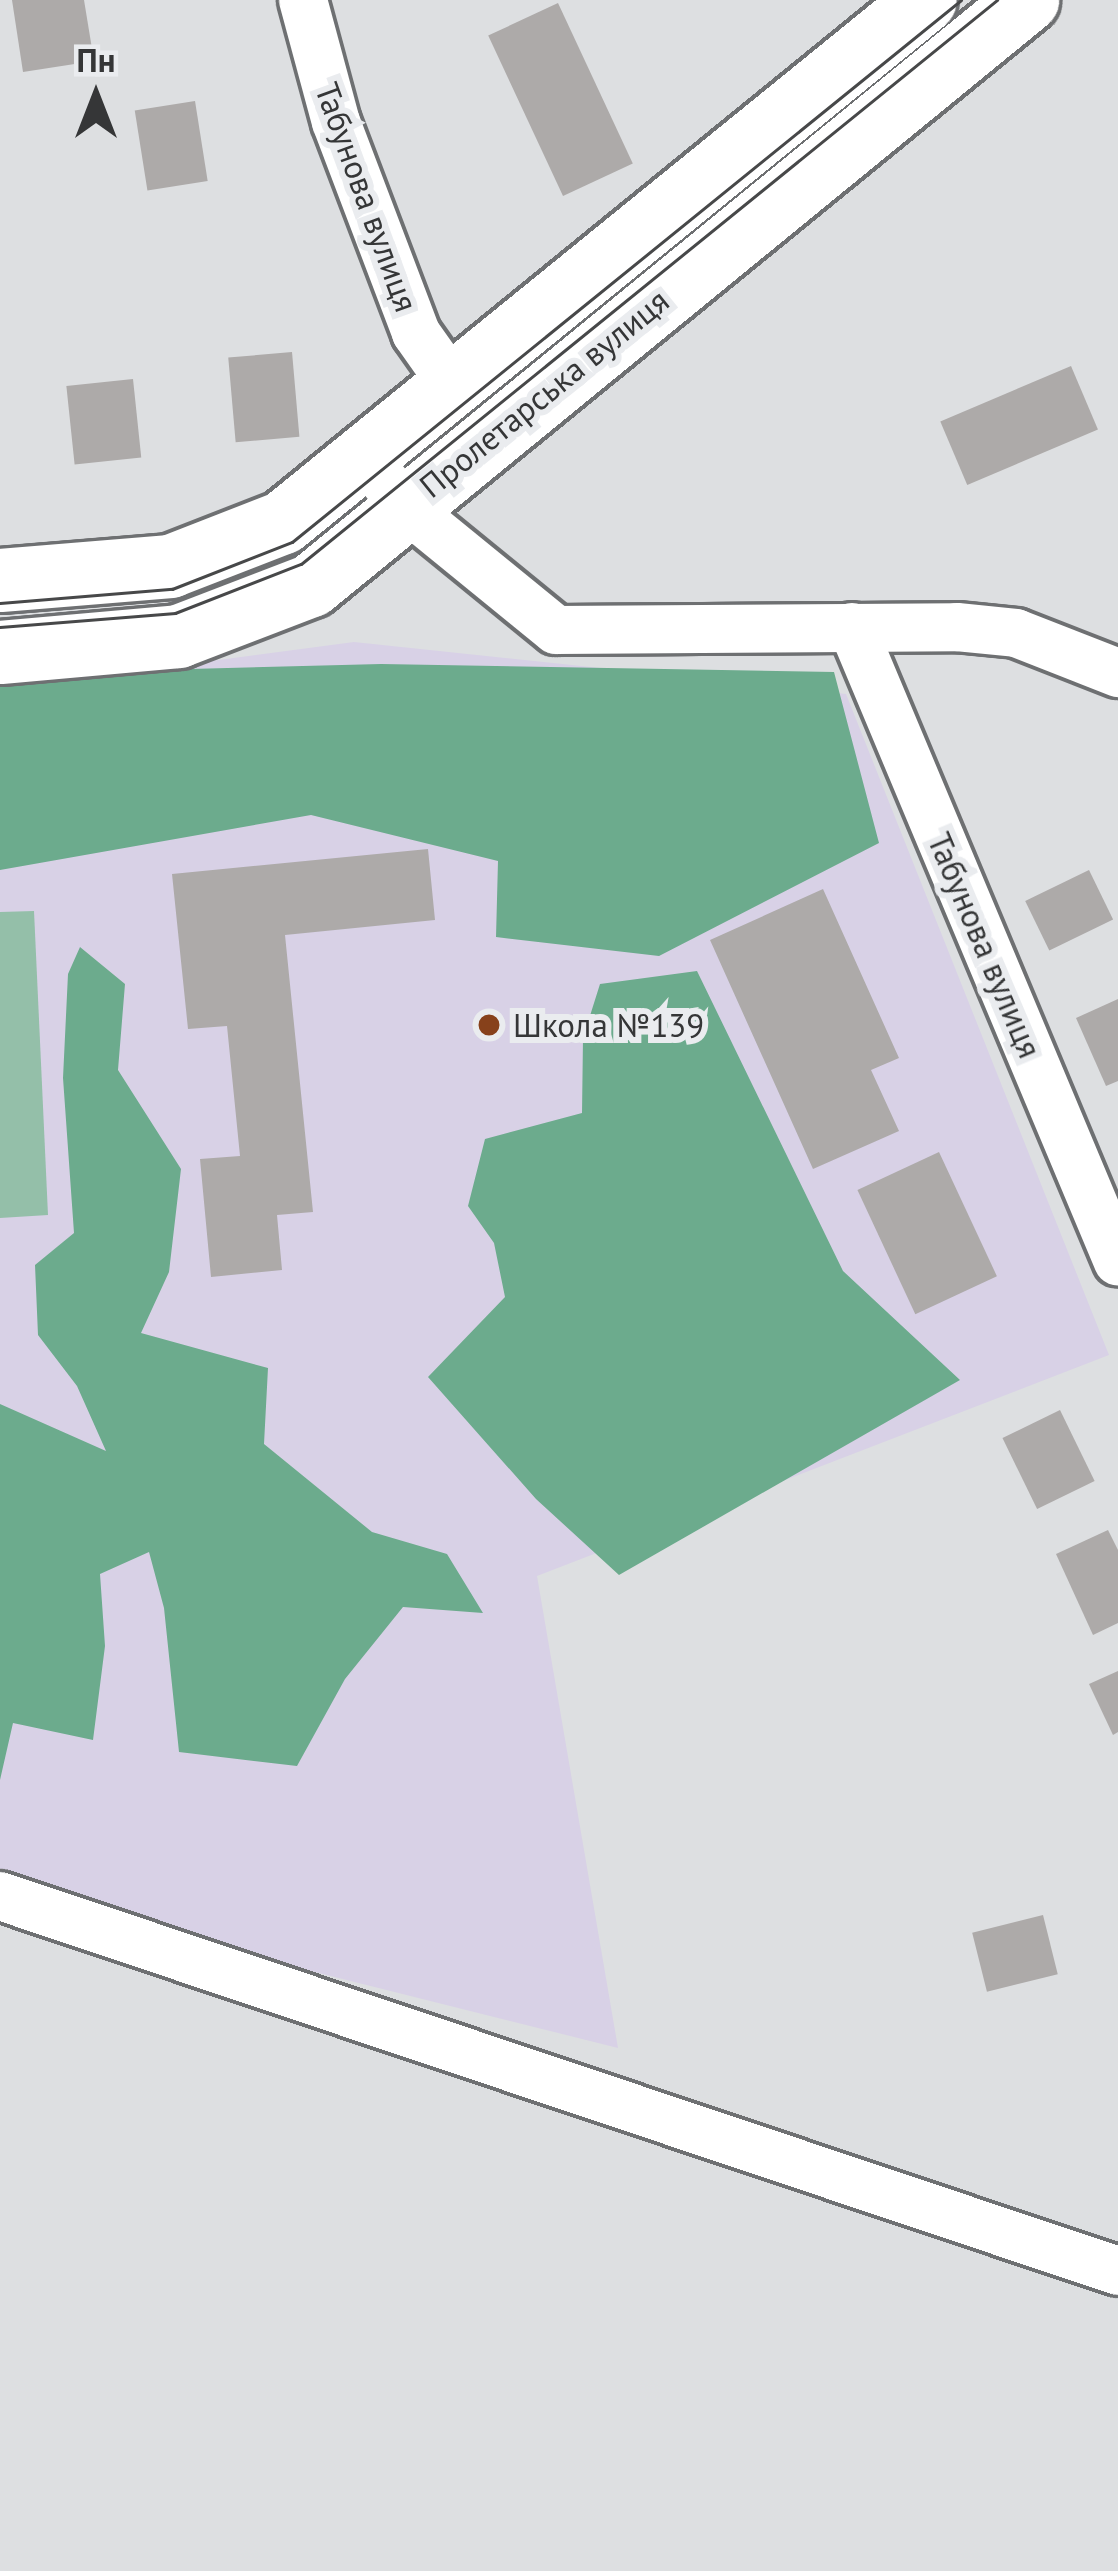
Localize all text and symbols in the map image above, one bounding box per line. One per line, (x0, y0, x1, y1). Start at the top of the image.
north arrow (36, 36, 156, 156)
text: Пн (77, 38, 115, 81)
street label: Табунова вулиця (307, 77, 427, 317)
street label: Пролетарська вулиця (412, 280, 676, 506)
street label: Табунова вулиця (920, 827, 1050, 1063)
place label: Школа №139 (513, 1005, 704, 1045)
marker: Школа №139 (476, 1012, 502, 1038)

